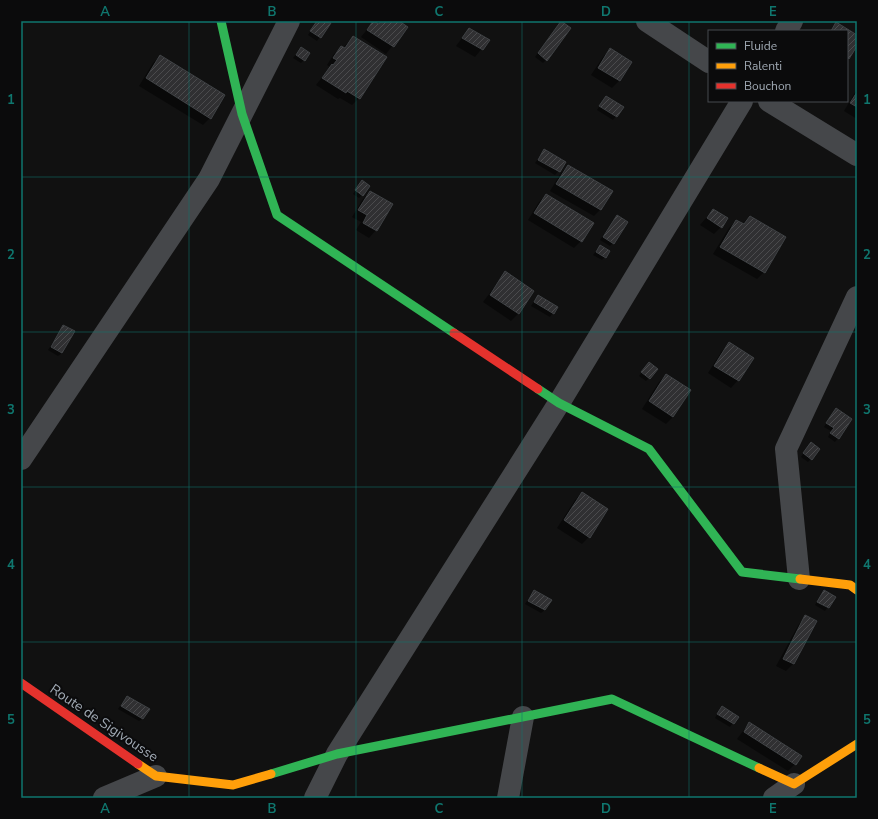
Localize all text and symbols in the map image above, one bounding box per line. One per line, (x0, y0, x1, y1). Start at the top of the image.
text: A (100, 3, 110, 21)
text: B (268, 3, 277, 21)
text: C (435, 3, 444, 21)
text: D (601, 3, 611, 21)
text: E (769, 3, 777, 21)
legend (708, 30, 848, 102)
text: Fluide (744, 38, 777, 54)
text: Ralenti (744, 58, 782, 74)
text: Bouchon (744, 78, 791, 94)
text: 1 (7, 91, 15, 109)
text: 1 (863, 91, 871, 109)
text: 2 (7, 246, 15, 264)
text: 2 (863, 246, 871, 264)
text: 3 (7, 401, 15, 419)
text: 3 (863, 401, 871, 419)
text: 4 (7, 556, 15, 574)
text: 4 (863, 556, 871, 574)
street label: Route de Sigivousse (46, 680, 162, 766)
text: 5 (7, 711, 15, 729)
text: 5 (863, 711, 871, 729)
text: A (100, 800, 110, 818)
text: B (268, 800, 277, 818)
text: C (435, 800, 444, 818)
text: D (601, 800, 611, 818)
text: E (769, 800, 777, 818)

